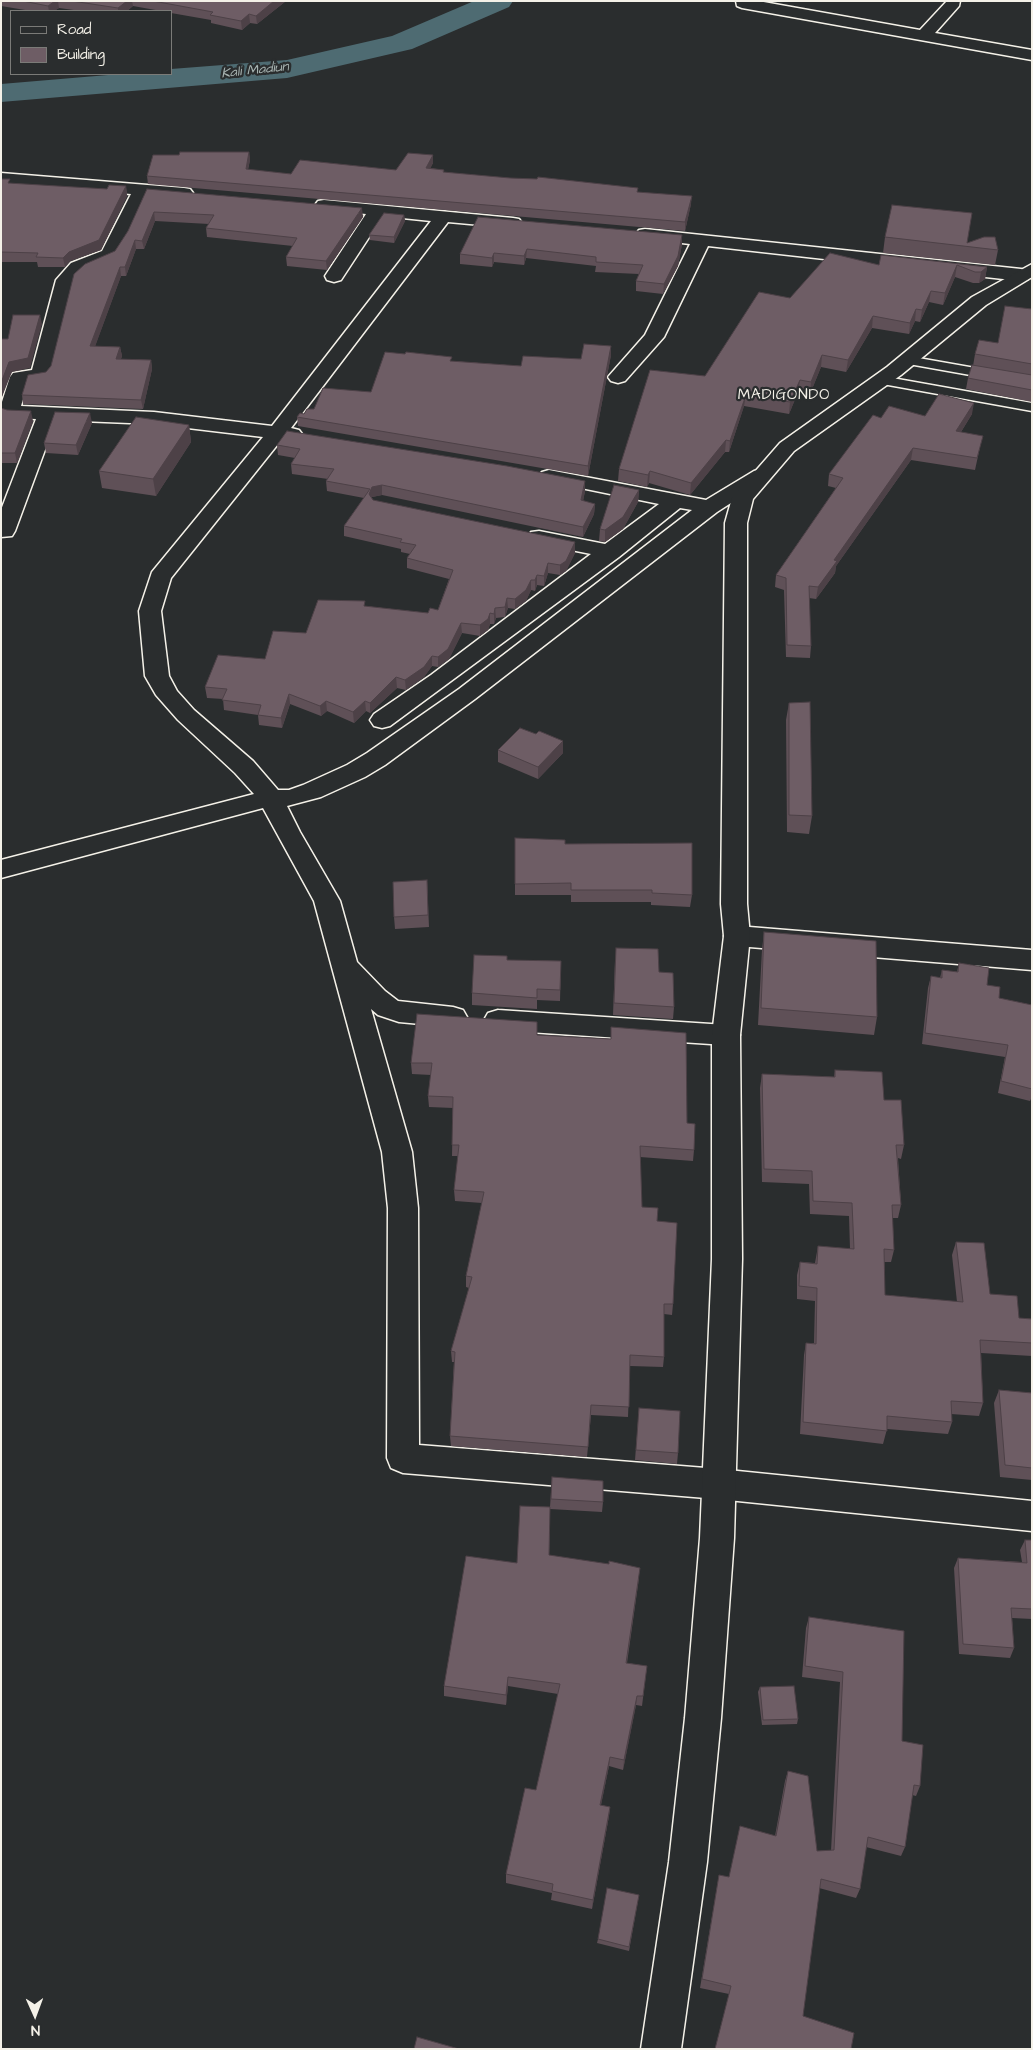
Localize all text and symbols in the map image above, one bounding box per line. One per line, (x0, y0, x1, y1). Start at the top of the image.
legend (10, 10, 172, 75)
text: Road (57, 19, 91, 40)
text: Building (57, 44, 105, 65)
water label: Kali Madiun (220, 59, 290, 83)
district label: MADIGONDO (737, 387, 831, 405)
north arrow (10, 1990, 60, 2040)
text: N (31, 2020, 40, 2040)

